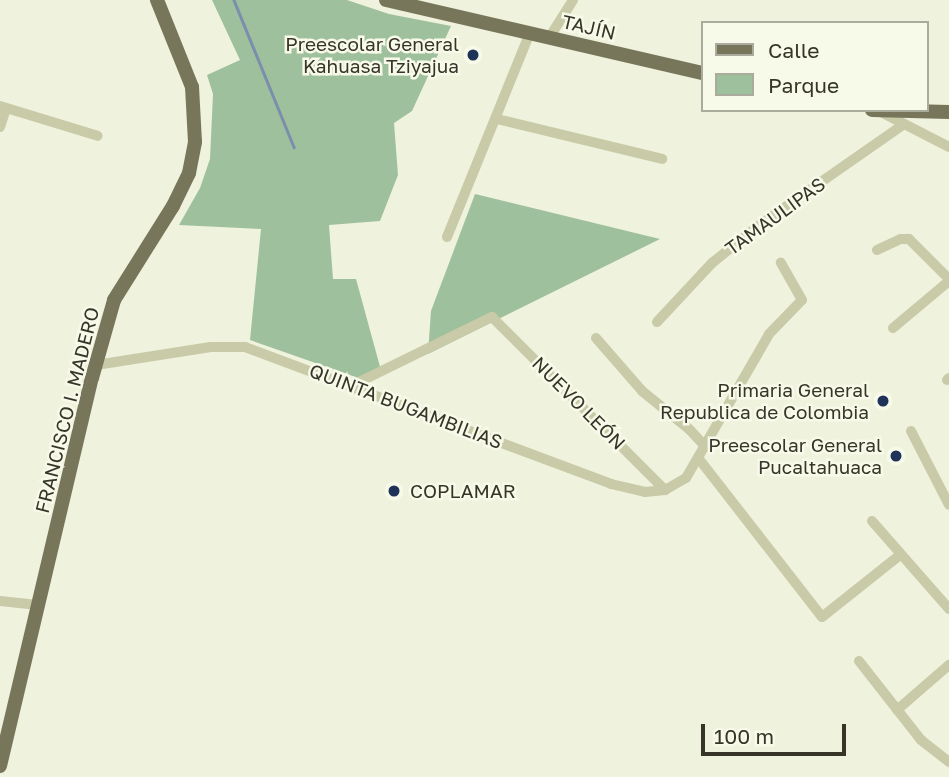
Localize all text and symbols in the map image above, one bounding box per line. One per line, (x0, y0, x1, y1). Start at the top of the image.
street label: TAJÍN (560, 10, 618, 44)
legend (701, 21, 928, 112)
place label: Preescolar General Kahuasa Tziyajua (285, 33, 459, 77)
text: Calle (768, 37, 820, 63)
marker: Preescolar General Kahuasa Tziyajua (465, 47, 481, 63)
text: Parque (768, 72, 839, 98)
street label: TAMAULIPAS (721, 172, 829, 260)
street label: FRANCISCO I. MADERO (30, 305, 104, 515)
street label: NUEVO LEÓN (528, 352, 630, 454)
street label: QUINTA BUGAMBILIAS (306, 359, 506, 453)
place label: Primaria General Republica de Colombia (660, 379, 869, 423)
marker: Primaria General Republica de Colombia (875, 393, 891, 409)
place label: Preescolar General Pucaltahuaca (708, 434, 882, 478)
marker: Preescolar General Pucaltahuaca (888, 448, 904, 464)
place label: COPLAMAR (410, 480, 516, 502)
marker: COPLAMAR (384, 481, 404, 501)
scale bar (704, 710, 849, 754)
text: 100 m (714, 723, 774, 749)

